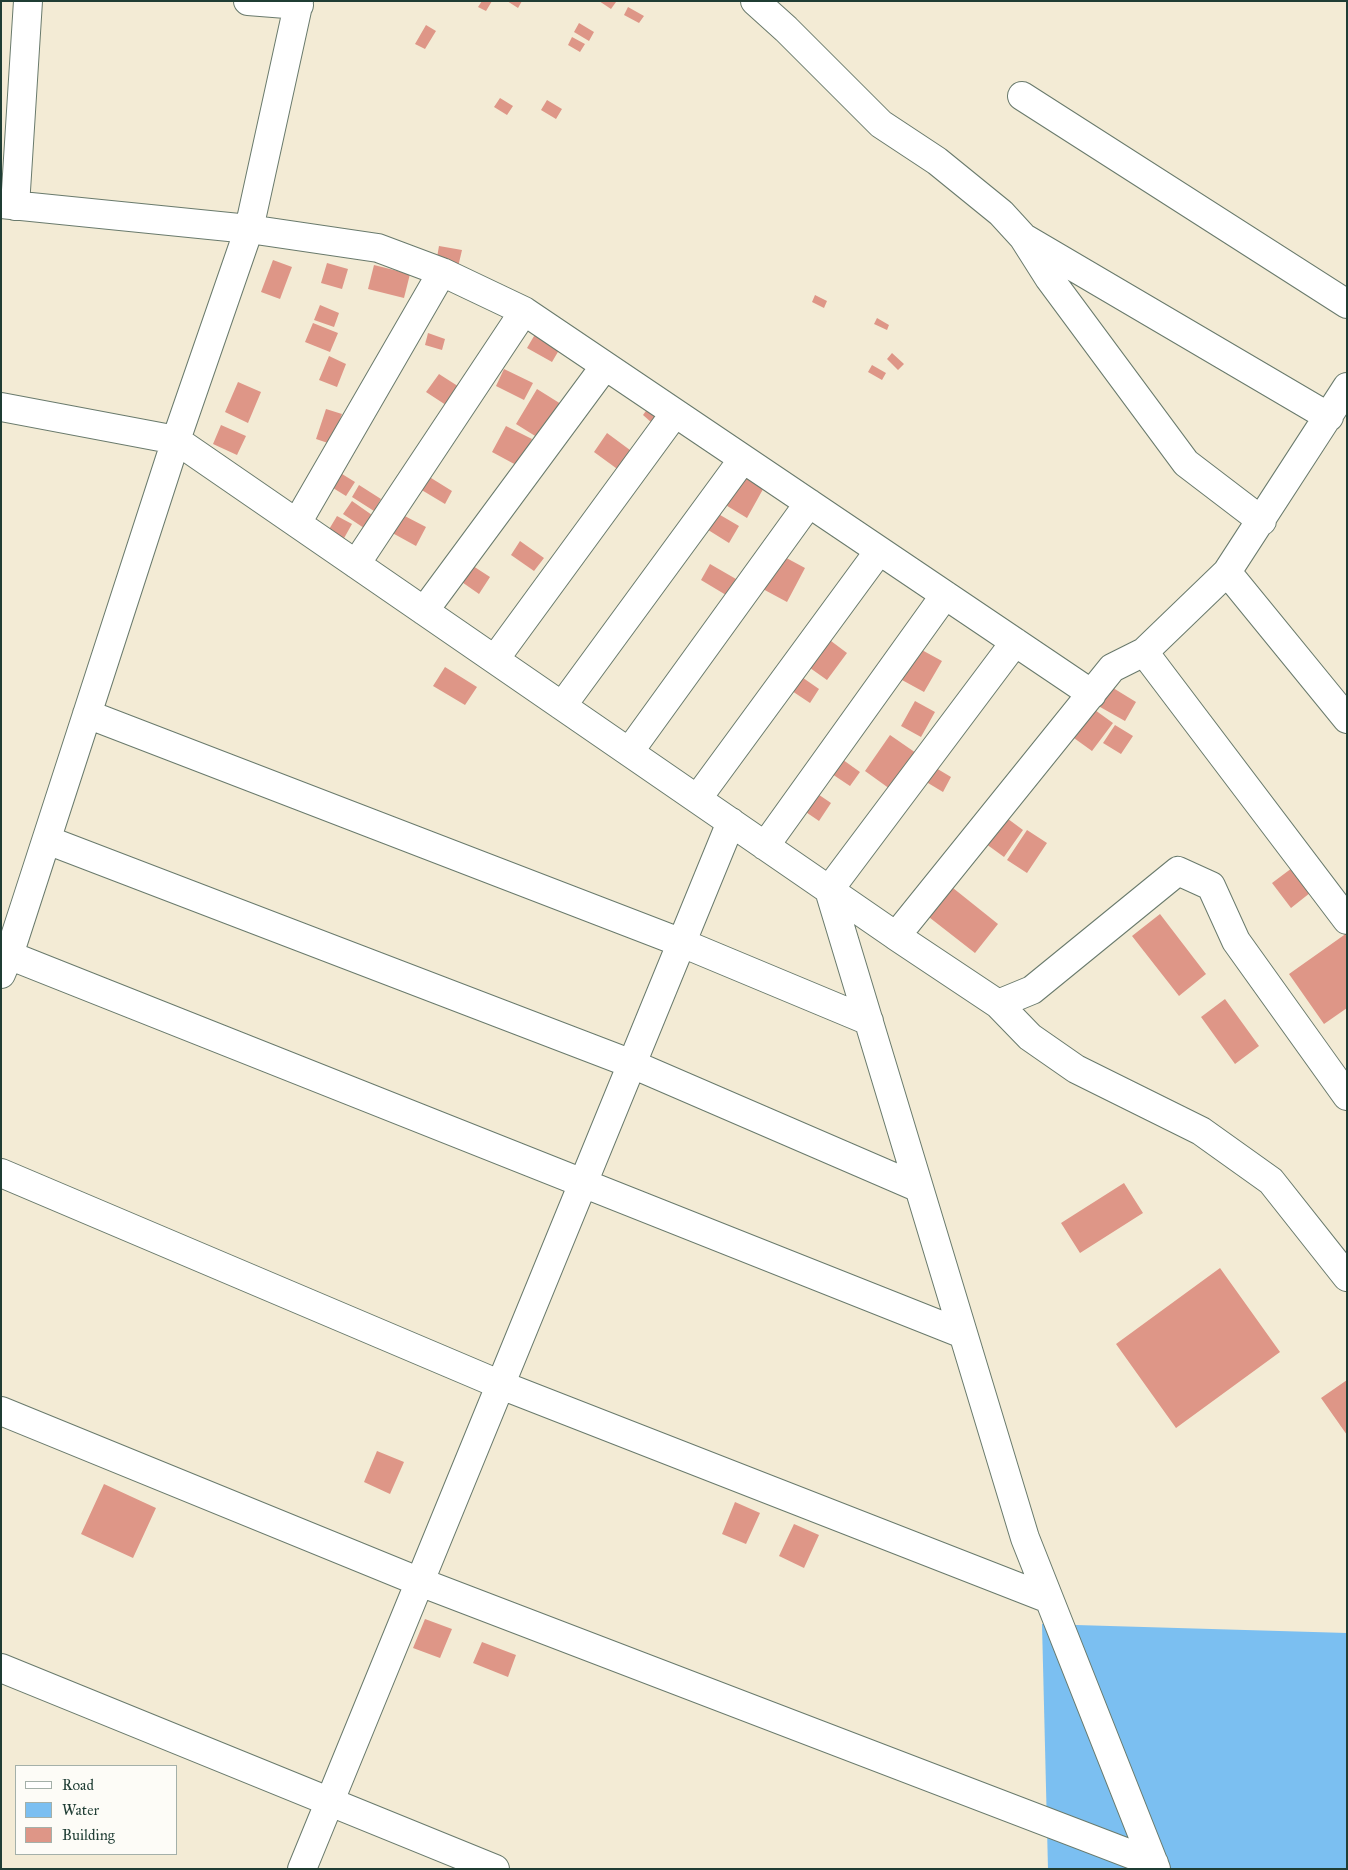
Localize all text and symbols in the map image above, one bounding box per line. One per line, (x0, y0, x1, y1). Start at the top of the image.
legend (15, 1765, 178, 1855)
text: Road (62, 1776, 94, 1794)
text: Water (62, 1801, 99, 1819)
text: Building (62, 1826, 115, 1844)

